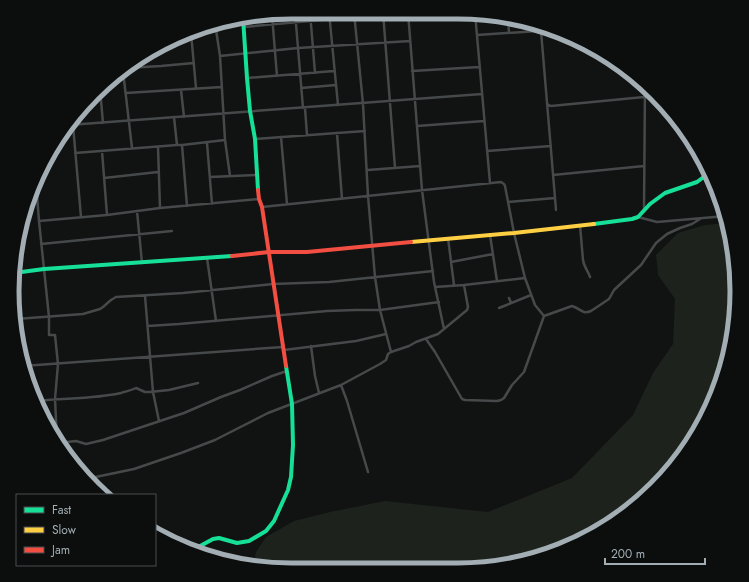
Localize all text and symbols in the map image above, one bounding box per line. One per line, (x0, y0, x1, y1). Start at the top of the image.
legend (16, 494, 156, 566)
text: Fast (52, 501, 71, 519)
text: Slow (52, 521, 77, 539)
scale bar (605, 540, 705, 566)
text: Jam (50, 541, 70, 559)
text: 200 m (611, 545, 645, 563)

